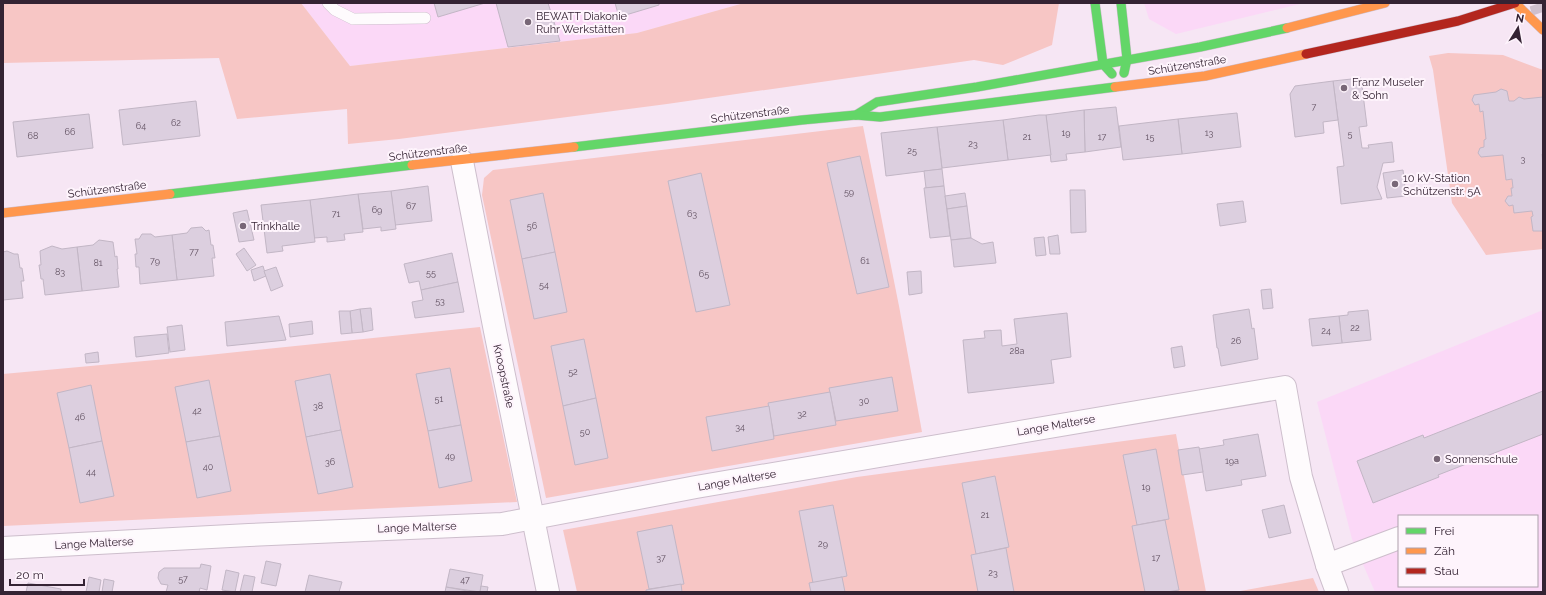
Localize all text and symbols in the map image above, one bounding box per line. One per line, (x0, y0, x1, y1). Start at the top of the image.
north arrow (1498, 8, 1538, 48)
place label: BEWATT Diakonie Ruhr Werkstätten (536, 10, 628, 36)
text: N (1514, 11, 1525, 26)
marker: BEWATT Diakonie Ruhr Werkstätten (523, 17, 533, 27)
street label: Schützenstraße (1147, 53, 1228, 78)
place label: Franz Museler & Sohn (1352, 76, 1424, 102)
marker: Franz Museler & Sohn (1339, 83, 1349, 93)
house number: 7 (1312, 102, 1317, 112)
street label: Schützenstraße (710, 103, 791, 126)
house number: 62 (171, 118, 181, 128)
house number: 64 (136, 121, 146, 131)
house number: 66 (65, 127, 76, 137)
house number: 19 (1061, 128, 1071, 138)
house number: 13 (1205, 128, 1214, 138)
house number: 5 (1348, 129, 1353, 139)
house number: 68 (28, 131, 38, 141)
house number: 21 (1023, 132, 1031, 142)
house number: 17 (1098, 132, 1106, 142)
house number: 15 (1146, 132, 1154, 142)
house number: 23 (968, 139, 978, 149)
street label: Schützenstraße (388, 141, 469, 164)
house number: 25 (907, 146, 917, 156)
house number: 3 (1521, 154, 1526, 164)
place label: 10 kV-Station Schützenstr. 5A (1403, 172, 1481, 198)
street label: Schützenstraße (67, 178, 148, 201)
marker: 10 kV-Station Schützenstr. 5A (1390, 179, 1400, 189)
house number: 59 (844, 187, 854, 197)
house number: 67 (406, 201, 416, 211)
house number: 69 (372, 205, 382, 215)
house number: 71 (332, 209, 340, 219)
house number: 63 (687, 209, 697, 219)
place label: Trinkhalle (251, 220, 301, 233)
marker: Trinkhalle (238, 221, 248, 231)
house number: 56 (527, 221, 538, 231)
house number: 77 (189, 247, 199, 257)
house number: 79 (150, 256, 160, 266)
house number: 61 (860, 256, 870, 266)
house number: 81 (93, 258, 103, 268)
house number: 83 (55, 267, 65, 277)
house number: 55 (426, 268, 436, 278)
house number: 65 (699, 269, 709, 279)
house number: 54 (539, 280, 549, 290)
house number: 53 (435, 296, 445, 306)
house number: 22 (1350, 323, 1360, 333)
house number: 24 (1321, 326, 1331, 336)
house number: 26 (1231, 336, 1242, 346)
street label: Knoopstraße (490, 343, 517, 410)
house number: 28a (1010, 346, 1025, 356)
house number: 52 (568, 367, 578, 377)
house number: 51 (435, 394, 444, 404)
house number: 30 (859, 396, 870, 406)
house number: 38 (313, 401, 323, 411)
house number: 42 (192, 406, 202, 416)
house number: 32 (797, 409, 807, 419)
house number: 46 (75, 412, 86, 422)
street label: Lange Malterse (1016, 412, 1097, 439)
house number: 34 (735, 422, 745, 432)
house number: 50 (580, 427, 591, 437)
house number: 49 (445, 451, 455, 461)
place label: Sonnenschule (1445, 453, 1518, 466)
marker: Sonnenschule (1432, 454, 1442, 464)
house number: 19a (1225, 456, 1239, 466)
house number: 36 (325, 457, 336, 467)
house number: 40 (203, 462, 214, 472)
house number: 44 (86, 467, 96, 477)
street label: Lange Malterse (697, 467, 778, 494)
house number: 19 (1141, 482, 1151, 492)
house number: 21 (981, 510, 989, 520)
legend (1398, 515, 1538, 587)
street label: Lange Malterse (377, 520, 457, 535)
text: Frei (1434, 524, 1454, 538)
street label: Lange Malterse (54, 535, 134, 552)
house number: 29 (818, 539, 828, 549)
text: Zäh (1434, 544, 1455, 558)
house number: 37 (656, 553, 666, 563)
house number: 17 (1152, 553, 1160, 563)
scale bar (10, 561, 84, 587)
text: Stau (1434, 564, 1459, 578)
text: 20 m (16, 568, 44, 582)
house number: 23 (988, 568, 998, 578)
house number: 57 (178, 574, 188, 584)
house number: 47 (460, 575, 470, 585)

